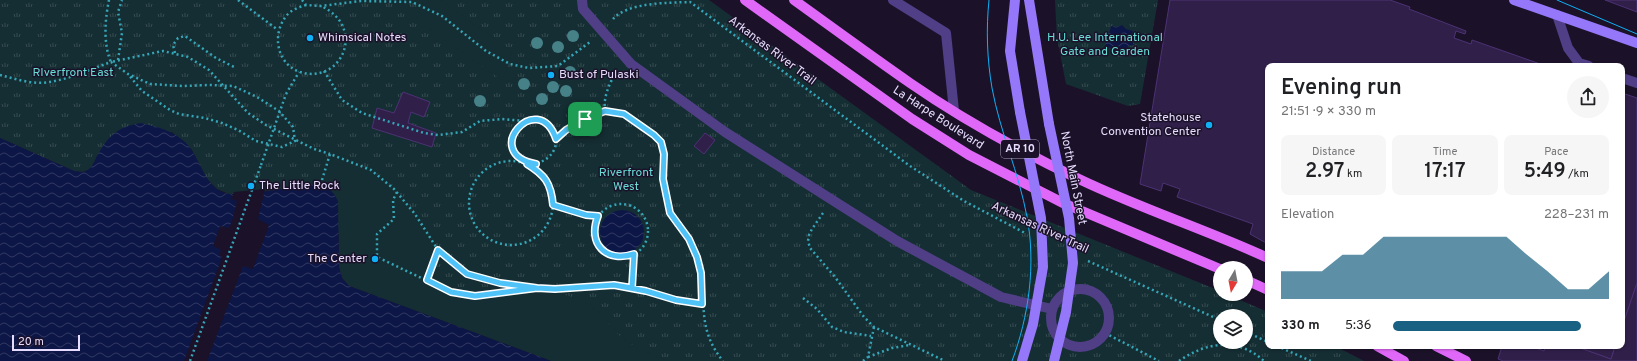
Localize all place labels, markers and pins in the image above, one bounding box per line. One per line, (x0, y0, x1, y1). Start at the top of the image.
place label: Whimsical Notes (318, 30, 406, 46)
marker: Whimsical Notes (305, 33, 315, 43)
place label: Bust of Pulaski (559, 67, 639, 83)
marker: Bust of Pulaski (546, 70, 556, 80)
pin (568, 102, 602, 136)
place label: Statehouse Convention Center (1100, 110, 1201, 140)
marker: Statehouse Convention Center (1204, 120, 1214, 130)
place label: The Little Rock (259, 178, 340, 194)
marker: The Little Rock (246, 181, 256, 191)
place label: The Center (307, 251, 367, 267)
marker: The Center (370, 254, 380, 264)

